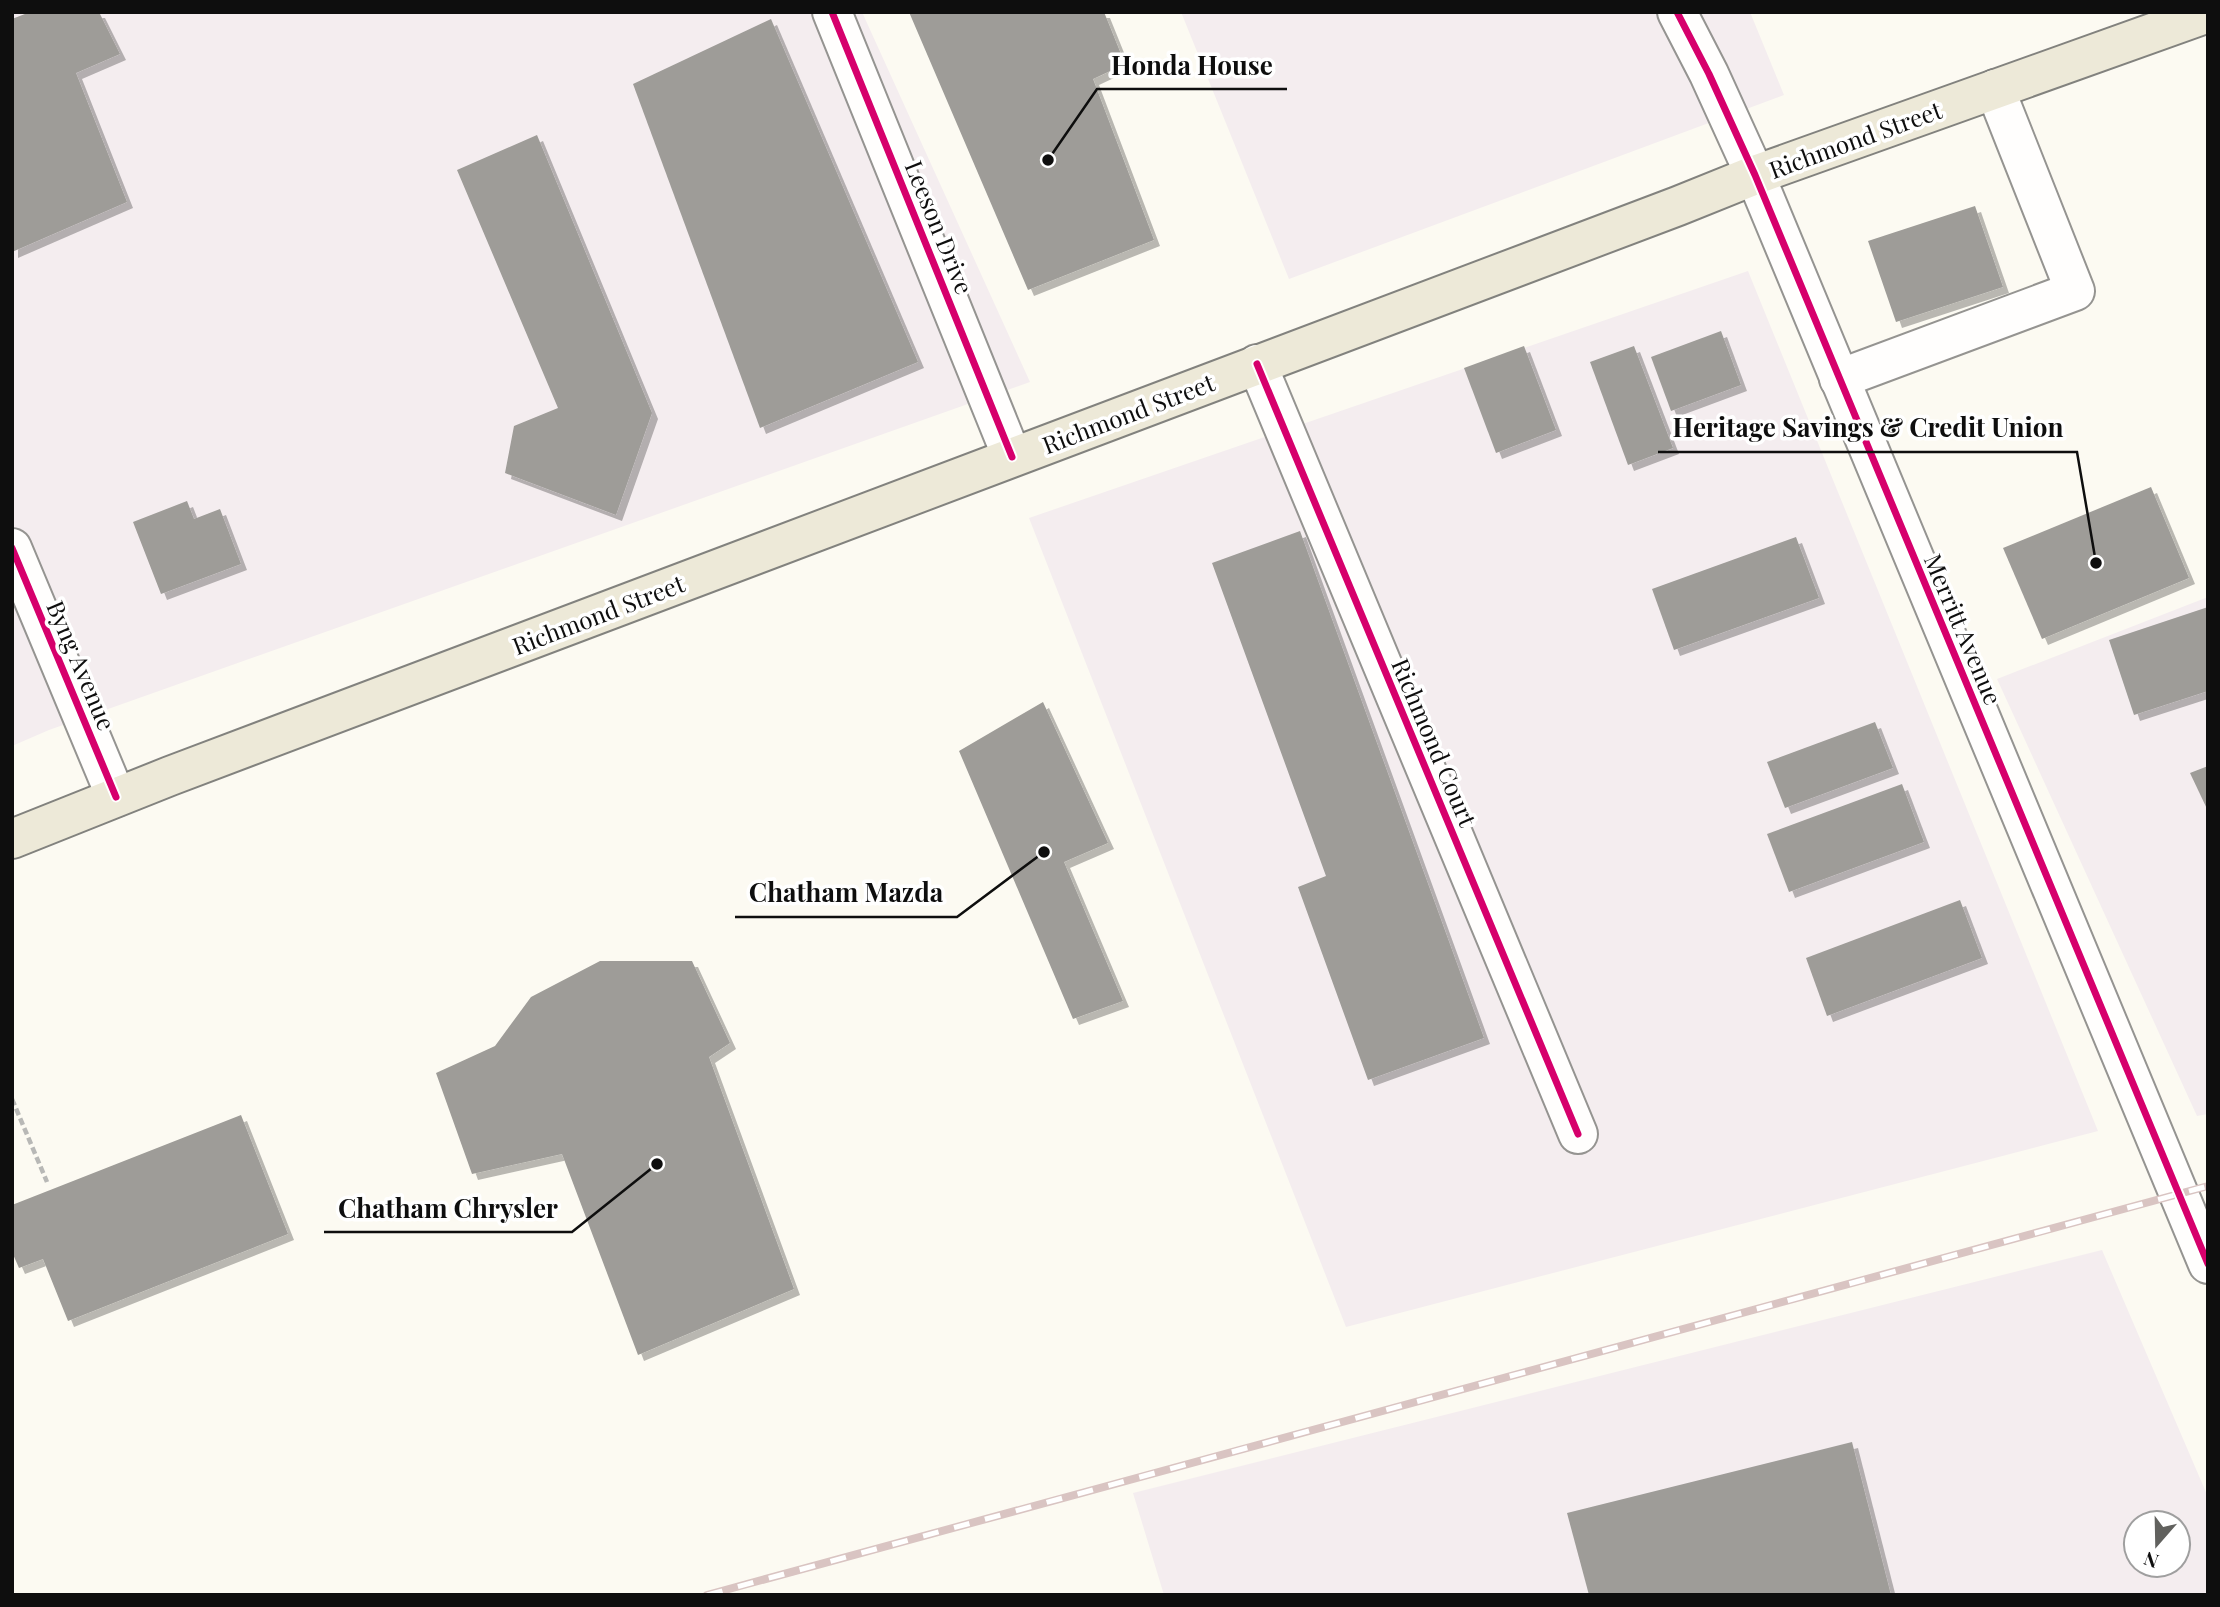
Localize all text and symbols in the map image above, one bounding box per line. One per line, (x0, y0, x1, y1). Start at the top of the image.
callout: Honda House (1097, 42, 1287, 89)
text: Honda House (1111, 47, 1273, 82)
street label: Richmond Street (1764, 93, 1946, 185)
street label: Leeson Drive (899, 155, 981, 299)
street label: Richmond Street (1038, 365, 1219, 460)
callout: Heritage Savings & Credit Union (1658, 405, 2077, 452)
text: Heritage Savings & Credit Union (1673, 409, 2063, 444)
street label: Merritt Avenue (1918, 549, 2010, 709)
street label: Richmond Street (508, 566, 689, 661)
street label: Byng Avenue (40, 595, 124, 735)
street label: Richmond Court (1385, 653, 1485, 831)
callout: Chatham Mazda (735, 870, 957, 917)
text: Chatham Mazda (749, 874, 944, 909)
callout: Chatham Chrysler (324, 1185, 572, 1232)
text: Chatham Chrysler (338, 1190, 558, 1225)
north arrow (2122, 1509, 2192, 1579)
text: N (2140, 1546, 2162, 1575)

